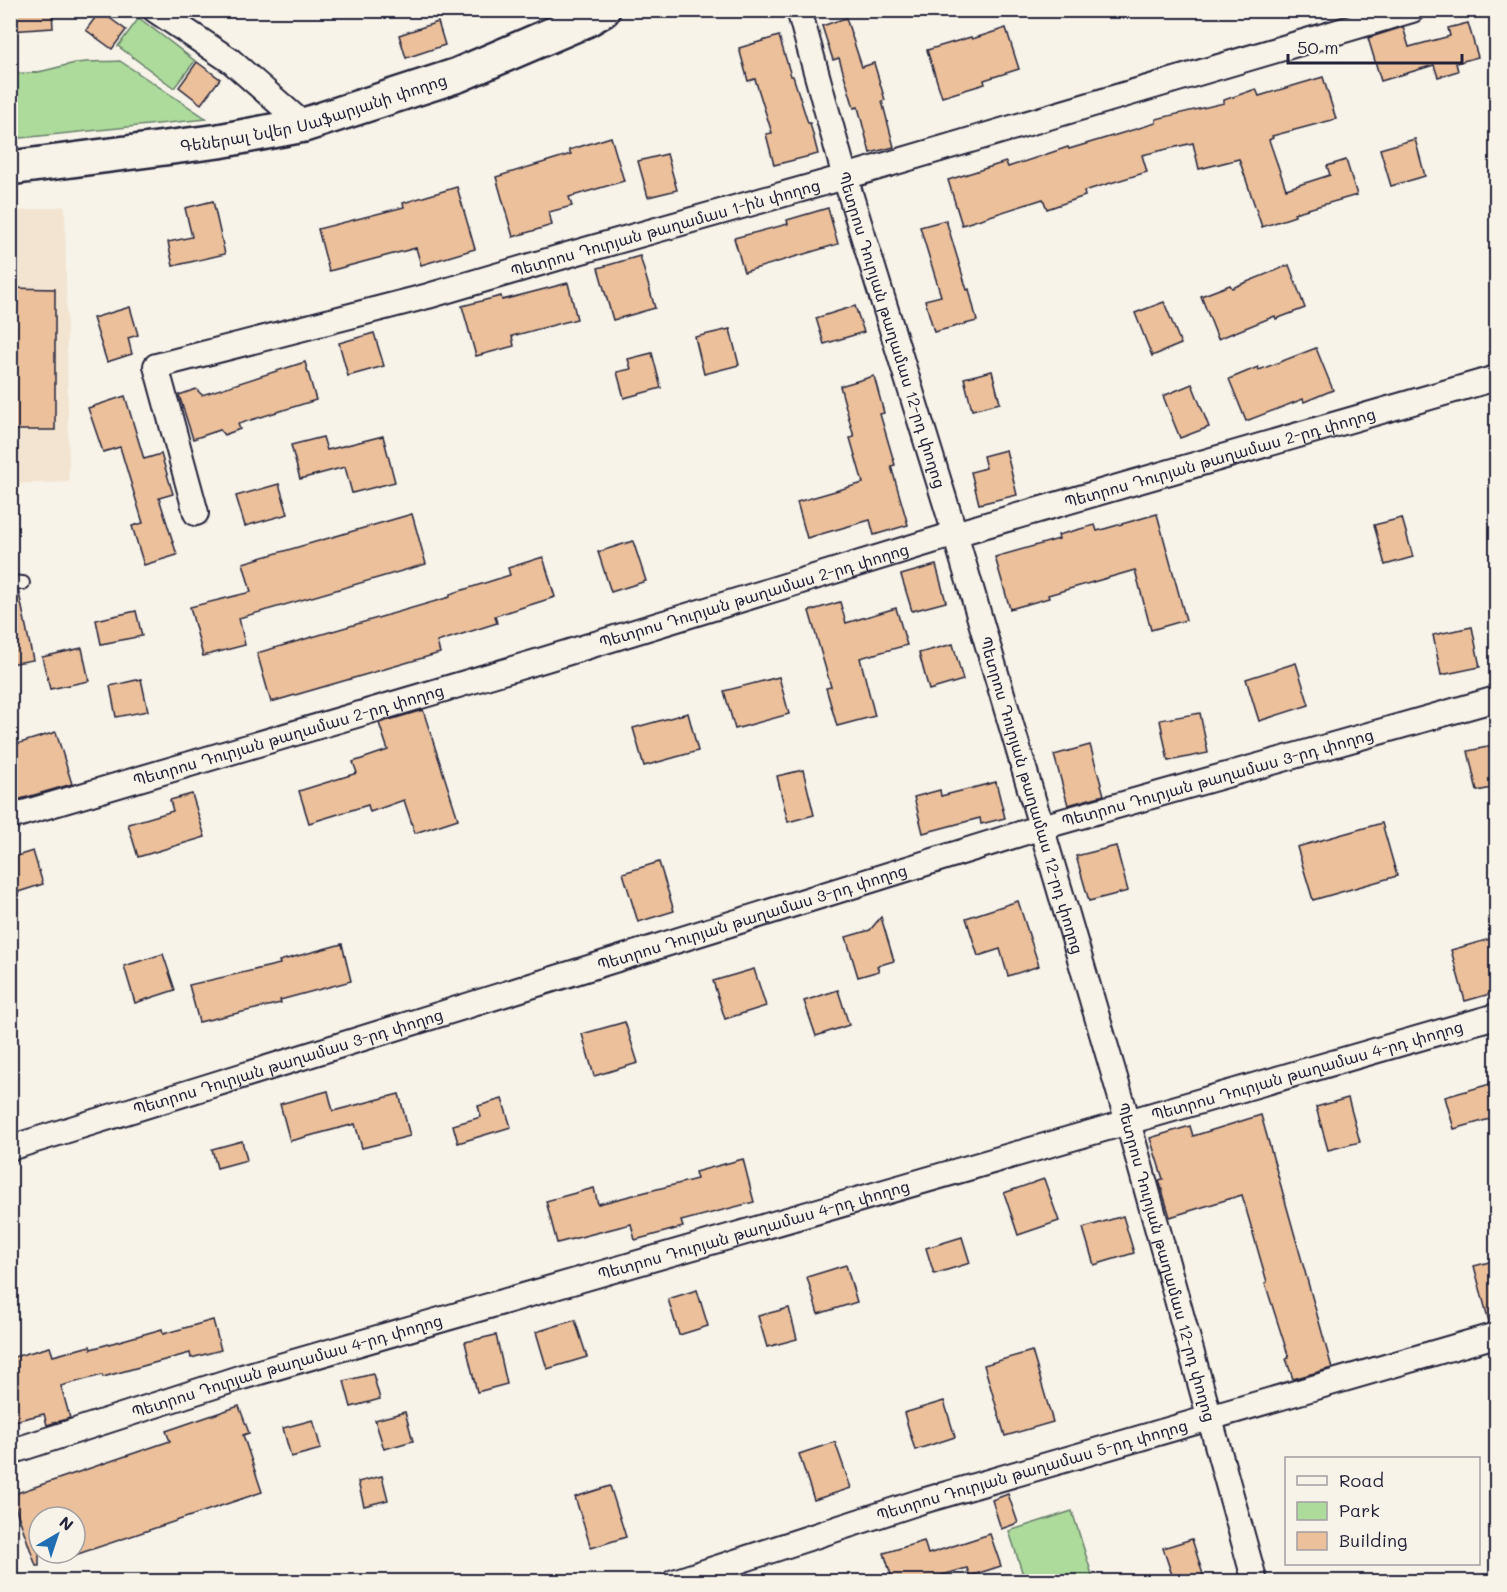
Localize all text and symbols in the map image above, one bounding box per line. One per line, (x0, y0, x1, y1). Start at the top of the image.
scale bar (1288, 27, 1462, 65)
text: 50 m (1297, 35, 1339, 59)
street label: Գեներալ Նվեր Սաֆարյանի փողոց (178, 68, 449, 156)
street label: Պետրոս Դուրյան թաղամաս 12-րդ փողոց (834, 169, 951, 491)
street label: Պետրոս Դուրյան թաղամաս 1-ին փողոց (508, 174, 822, 281)
street label: Պետրոս Դուրյան թաղամաս 2-րդ փողոց (1061, 402, 1378, 512)
street label: Պետրոս Դուրյան թաղամաս 2-րդ փողոց (596, 538, 911, 652)
street label: Պետրոս Դուրյան թաղամաս 12-րդ փողոց (976, 634, 1089, 956)
street label: Պետրոս Դուրյան թաղամաս 2-րդ փողոց (130, 679, 446, 790)
street label: Պետրոս Դուրյան թաղամաս 3-րդ փողոց (1059, 723, 1376, 831)
street label: Պետրոս Դուրյան թաղամաս 3-րդ փողոց (594, 859, 909, 975)
street label: Պետրոս Դուրյան թաղամաս 3-րդ փողոց (130, 1003, 445, 1119)
street label: Պետրոս Դուրյան թաղամաս 4-րդ փողոց (1148, 1015, 1465, 1125)
street label: Պետրոս Դուրյան թաղամաս 12-րդ փողոց (1113, 1100, 1221, 1424)
street label: Պետրոս Դուրյան թաղամաս 4-րդ փողոց (595, 1174, 912, 1284)
street label: Պետրոս Դուրյան թաղամաս 4-րդ փողոց (129, 1309, 445, 1422)
street label: Պետրոս Դուրյան թաղամաս 5-րդ փողոց (873, 1414, 1190, 1525)
legend (1285, 1457, 1480, 1565)
text: Road (1339, 1468, 1384, 1492)
text: Park (1339, 1498, 1380, 1522)
north arrow (27, 1505, 87, 1565)
text: N (55, 1511, 78, 1535)
text: Building (1339, 1528, 1407, 1552)

